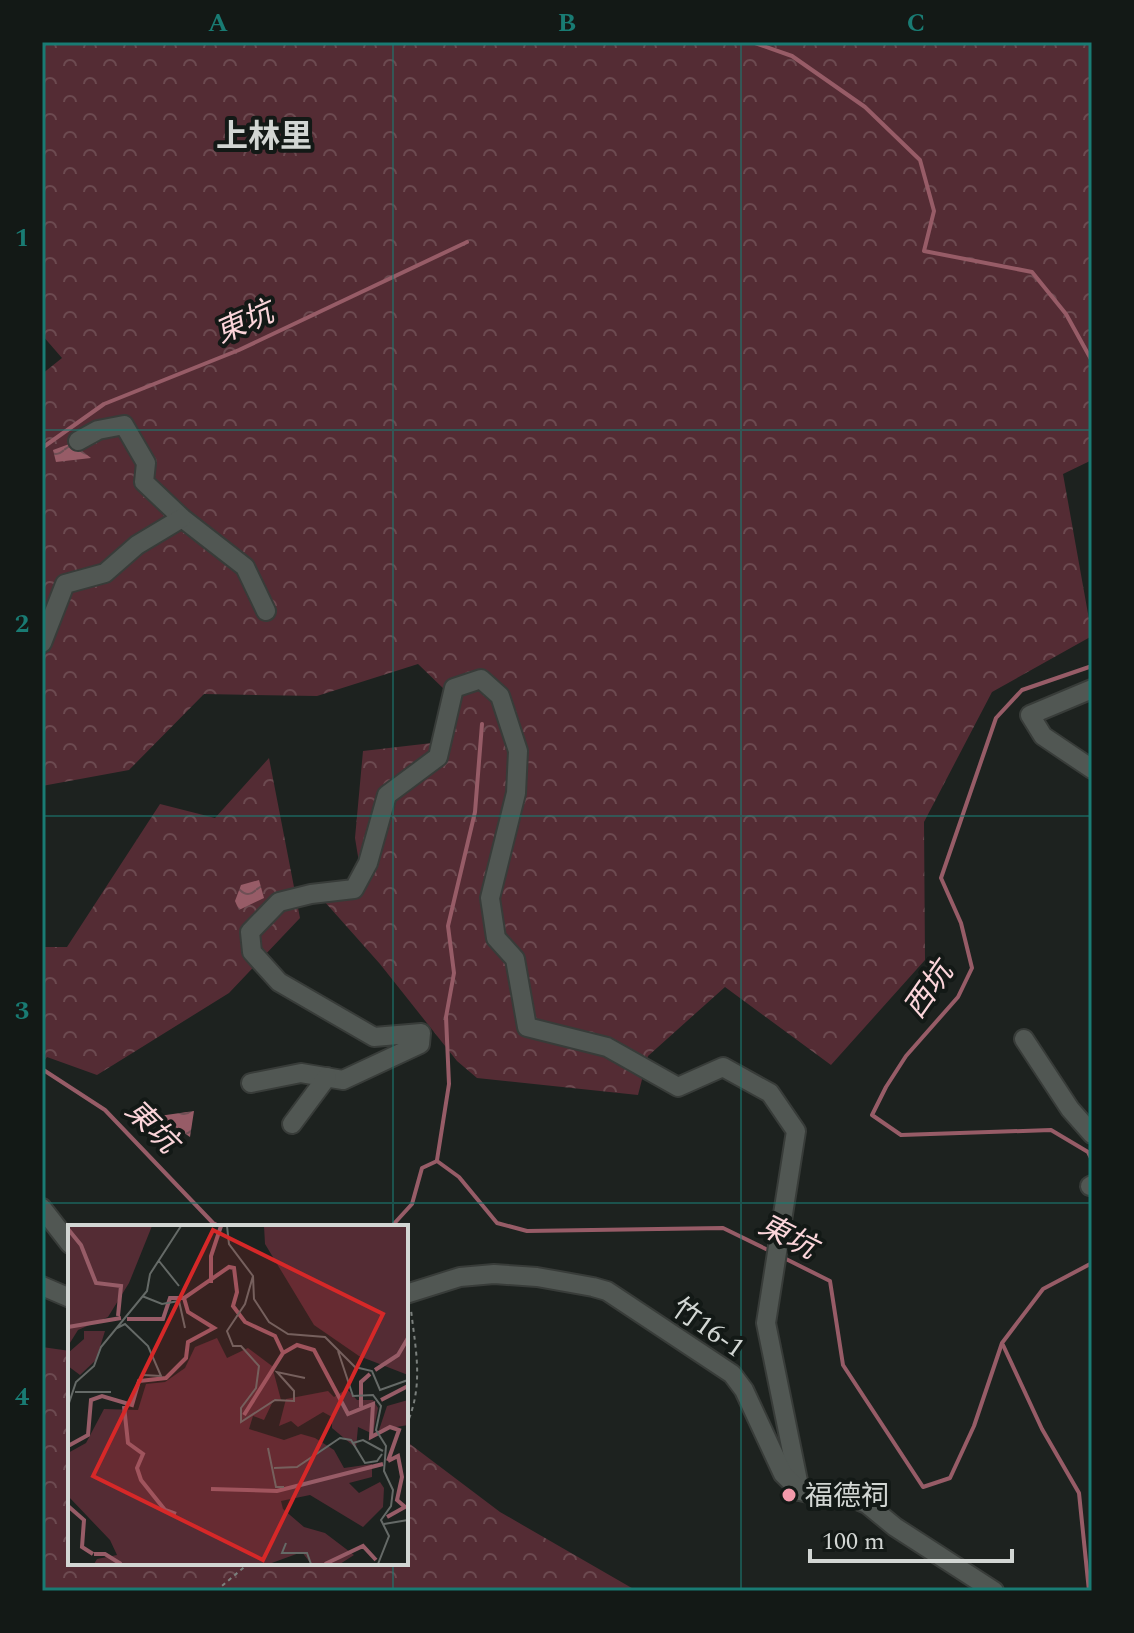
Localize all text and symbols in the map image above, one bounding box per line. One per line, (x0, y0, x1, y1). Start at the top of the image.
text: A (208, 3, 228, 43)
text: B (558, 3, 576, 43)
text: C (907, 3, 925, 43)
district label: 上林里 (216, 113, 312, 162)
text: 1 (15, 218, 29, 258)
water label: 東坑 (208, 288, 285, 356)
text: 2 (15, 604, 29, 644)
water label: 西坑 (893, 950, 967, 1028)
text: 3 (15, 991, 29, 1031)
water label: 東坑 (114, 1089, 192, 1167)
water label: 東坑 (750, 1203, 828, 1273)
inset map (68, 1225, 408, 1565)
street label: 竹16-1 (663, 1288, 753, 1369)
text: 4 (15, 1377, 30, 1417)
place label: 福德祠 (805, 1475, 889, 1518)
marker: 福德祠 (780, 1486, 798, 1504)
scale bar (810, 1513, 1012, 1563)
text: 100 m (822, 1524, 885, 1560)

